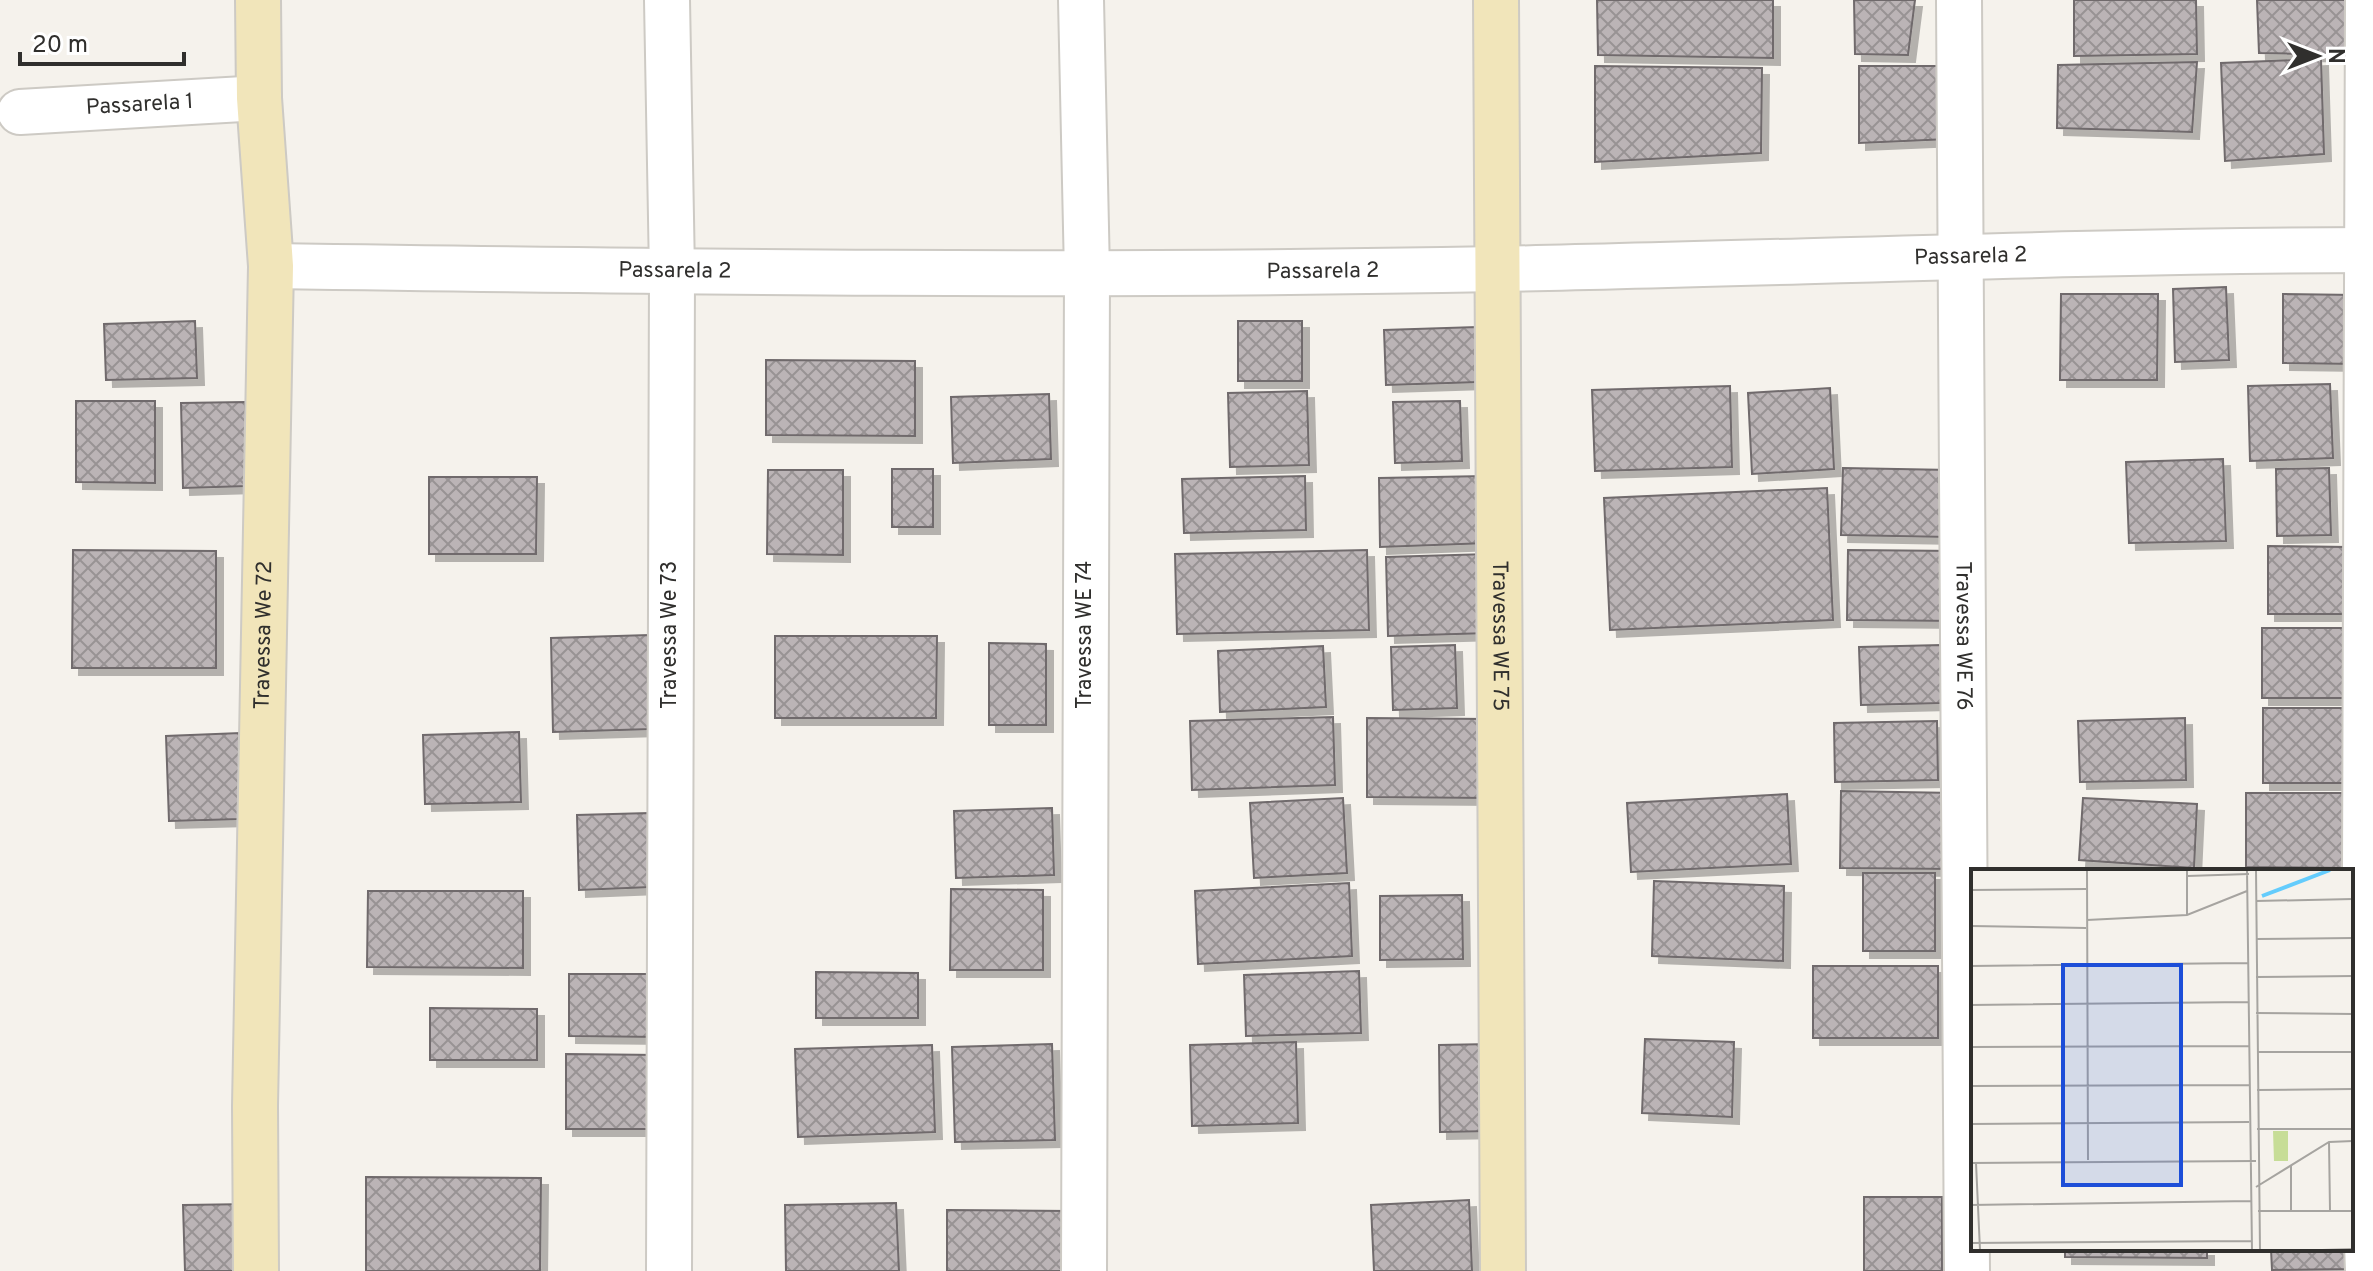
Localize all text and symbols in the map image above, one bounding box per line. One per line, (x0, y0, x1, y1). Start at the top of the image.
scale bar (20, 16, 184, 66)
north arrow (2277, 16, 2357, 96)
text: 20 m (32, 31, 88, 61)
text: N (2321, 48, 2348, 64)
street label: Passarela 1 (85, 88, 194, 122)
street label: Passarela 2 (1914, 242, 2028, 272)
street label: Passarela 2 (618, 257, 732, 285)
street label: Passarela 2 (1266, 257, 1380, 286)
street label: Travessa We 72 (249, 560, 279, 710)
street label: Travessa WE 75 (1486, 560, 1513, 712)
street label: Travessa We 73 (657, 561, 684, 709)
street label: Travessa WE 74 (1072, 561, 1099, 709)
street label: Travessa WE 76 (1949, 561, 1977, 711)
inset map (1971, 869, 2353, 1251)

